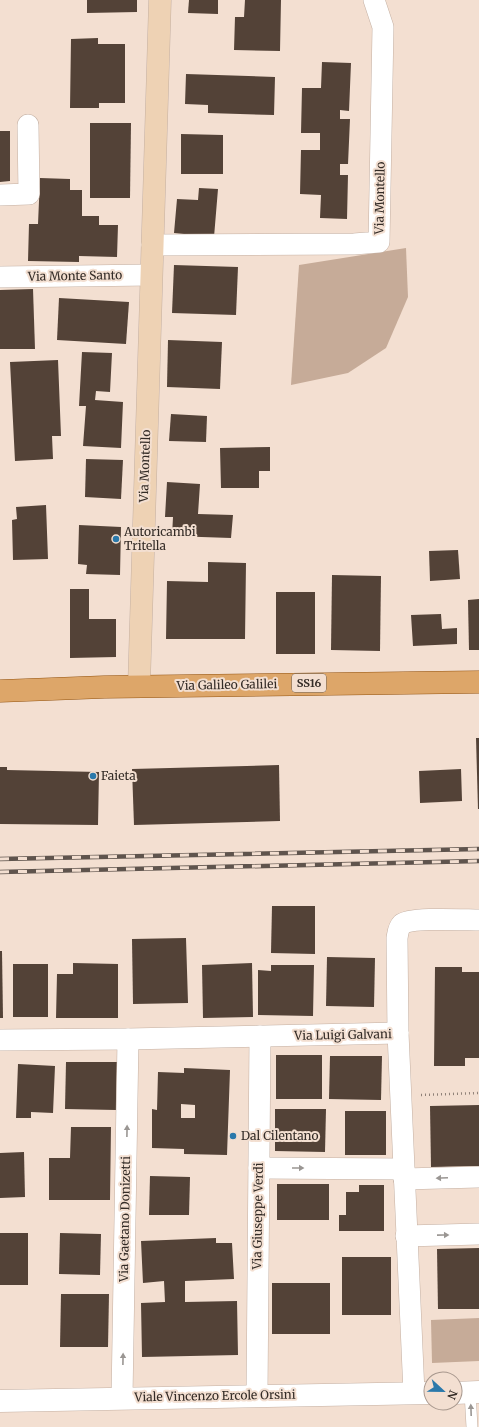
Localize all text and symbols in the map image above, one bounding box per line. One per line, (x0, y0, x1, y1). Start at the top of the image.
street label: Via Montello (371, 162, 388, 235)
street label: Via Monte Santo (27, 267, 122, 284)
street label: Via Montello (136, 429, 153, 504)
place label: Autoricambi Tritella (123, 524, 196, 553)
marker: Autoricambi Tritella (111, 534, 121, 544)
road number: SS16 (292, 674, 326, 692)
street label: Via Galileo Galilei (176, 676, 277, 693)
place label: Faieta (101, 768, 136, 783)
marker: Faieta (88, 771, 98, 781)
street label: Via Luigi Galvani (293, 1026, 392, 1043)
one-way arrow (123, 1125, 130, 1137)
place label: Dal Cilentano (241, 1128, 319, 1143)
marker: Dal Cilentano (228, 1131, 238, 1141)
street label: Via Gaetano Donizetti (116, 1156, 133, 1283)
street label: Via Giuseppe Verdi (249, 1162, 266, 1271)
one-way arrow (292, 1165, 305, 1171)
one-way arrow (436, 1174, 448, 1181)
one-way arrow (437, 1232, 450, 1238)
one-way arrow (120, 1352, 126, 1365)
north arrow (423, 1371, 463, 1411)
street label: Viale Vincenzo Ercole Orsini (133, 1387, 296, 1404)
text: N (444, 1388, 460, 1402)
one-way arrow (468, 1403, 474, 1416)

